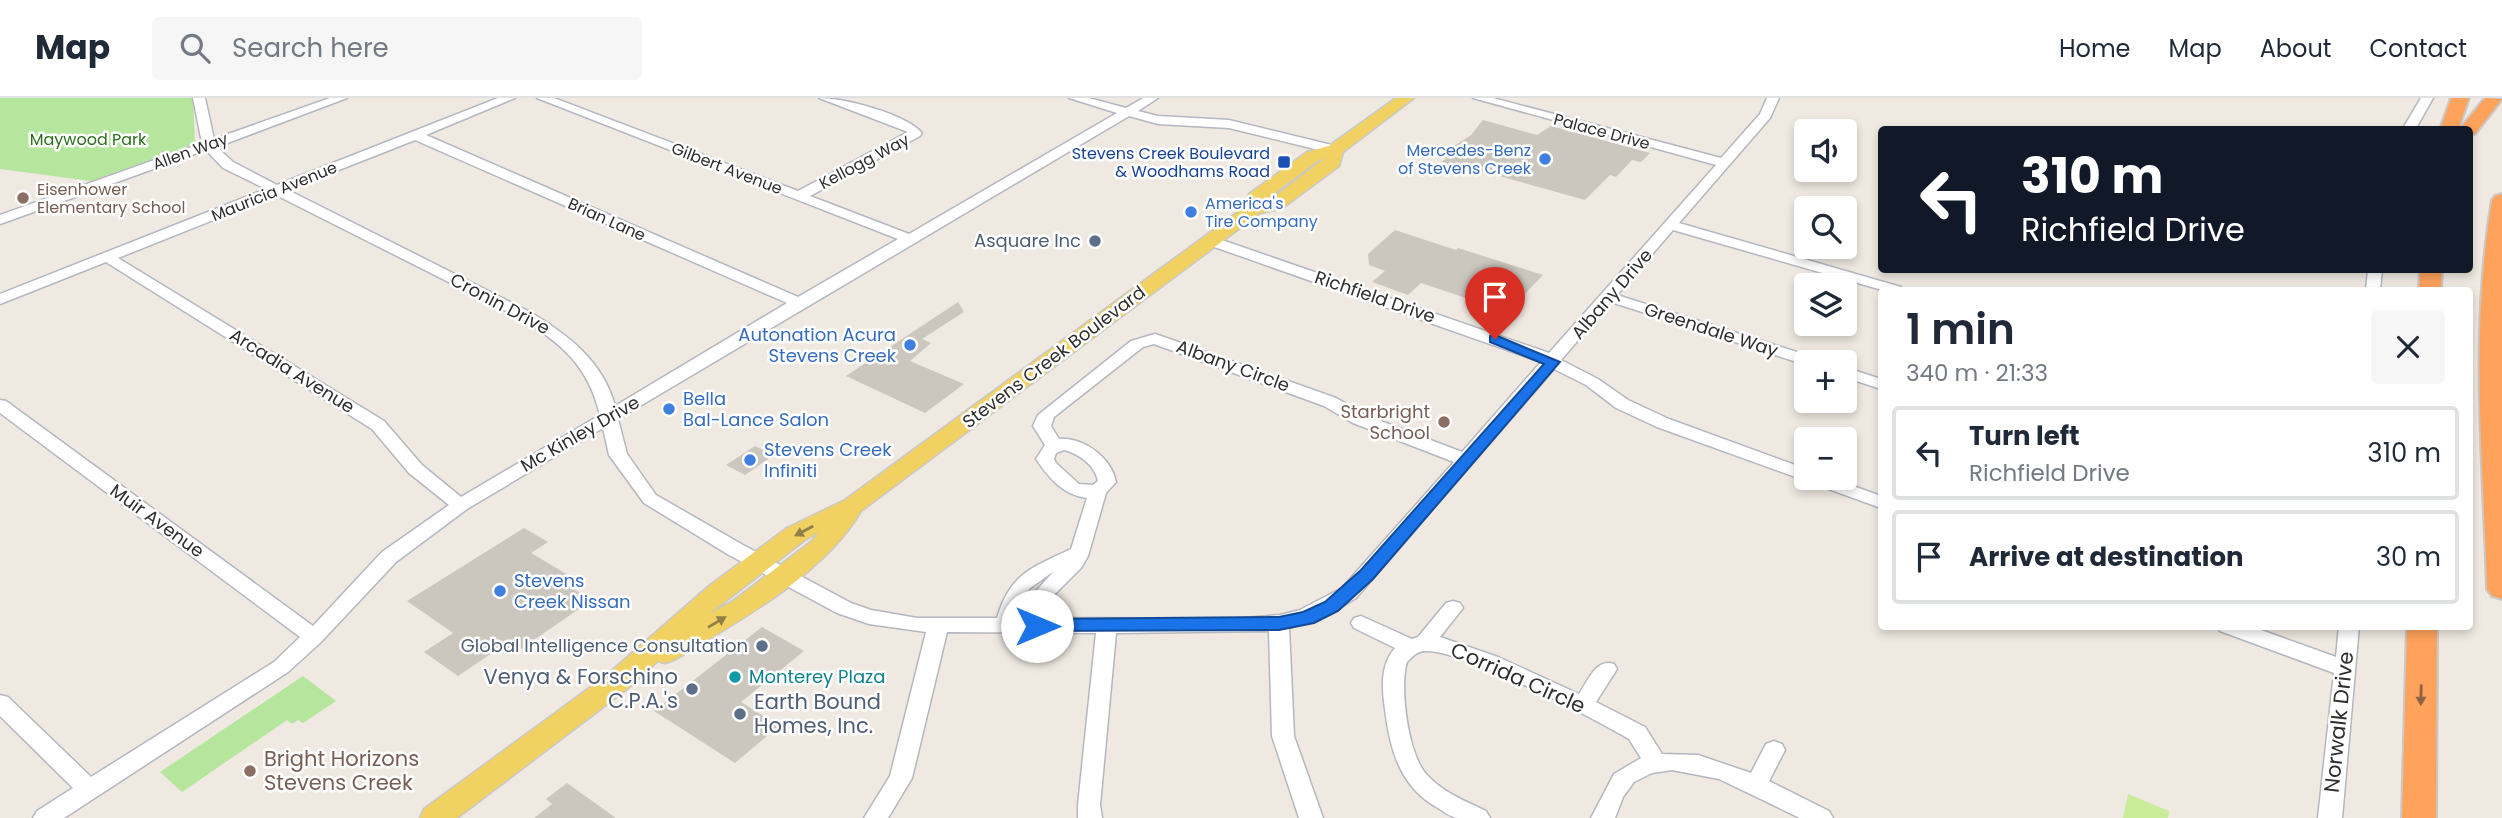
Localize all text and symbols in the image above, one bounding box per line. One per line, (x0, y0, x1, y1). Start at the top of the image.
search box (152, 17, 642, 80)
text: Map (35, 24, 110, 71)
icon: search (176, 29, 214, 67)
text: Search here (232, 30, 389, 66)
text: Home (2059, 32, 2131, 65)
text: Map (2169, 32, 2222, 65)
text: About (2260, 32, 2331, 65)
text: Contact (2369, 32, 2467, 65)
street label: Palace Drive (1551, 108, 1653, 155)
map controls (1794, 119, 1857, 490)
button: sound (1794, 119, 1857, 182)
street label: Allen Way (149, 127, 231, 176)
park label: Maywood Park (30, 128, 147, 151)
street label: Kellogg Way (815, 128, 913, 195)
street label: Gilbert Avenue (668, 137, 786, 200)
place label: Mercedes-Benz of Stevens Creek (1398, 139, 1532, 180)
place label: Stevens Creek Boulevard & Woodhams Road (1072, 142, 1270, 183)
text: 310 m (2021, 142, 2163, 210)
marker: Mercedes-Benz of Stevens Creek (1537, 151, 1553, 167)
marker: Stevens Creek Boulevard & Woodhams Road (1276, 154, 1292, 170)
icon: left (1906, 154, 1997, 245)
street label: Mauricia Avenue (208, 156, 340, 227)
place label: Eisenhower Elementary School (37, 178, 185, 219)
marker: Eisenhower Elementary School (15, 190, 31, 206)
street label: Brian Lane (564, 192, 649, 247)
place label: America's Tire Company (1205, 192, 1318, 233)
button: search (1794, 196, 1857, 259)
marker: America's Tire Company (1183, 204, 1199, 220)
text: Richfield Drive (2021, 207, 2245, 252)
place label: Asquare Inc (974, 228, 1081, 253)
marker: Asquare Inc (1087, 233, 1103, 249)
street label: Albany Drive (1565, 243, 1658, 344)
street label: Richfield Drive (1312, 264, 1439, 329)
street label: Cronin Drive (446, 267, 554, 340)
pin (1465, 267, 1525, 339)
button: layers (1794, 273, 1857, 336)
icon: arrive (1476, 278, 1514, 316)
street label: Stevens Creek Boulevard (957, 279, 1150, 434)
street label: Greendale Way (1641, 296, 1781, 363)
text: 1 min (1906, 300, 2015, 359)
button: close (2371, 310, 2445, 384)
street label: Arcadia Avenue (225, 322, 360, 419)
place label: Autonation Acura Stevens Creek (738, 322, 897, 368)
street label: Albany Circle (1173, 333, 1293, 398)
marker: Autonation Acura Stevens Creek (902, 337, 918, 353)
button: + (1794, 350, 1857, 413)
text: 340 m · 21:33 (1906, 357, 2048, 389)
place label: Bella Bal-Lance Salon (683, 386, 829, 432)
street label: Mc Kinley Drive (516, 389, 644, 478)
place label: Starbright School (1340, 399, 1430, 445)
marker: Bella Bal-Lance Salon (661, 401, 677, 417)
marker: Starbright School (1436, 414, 1452, 430)
text: Turn left (1969, 418, 2080, 454)
button: − (1794, 427, 1857, 490)
icon: left (1910, 434, 1948, 472)
text: 310 m (2367, 435, 2441, 471)
place label: Stevens Creek Infiniti (764, 437, 892, 483)
marker: Stevens Creek Infiniti (742, 452, 758, 468)
text: Richfield Drive (1969, 457, 2130, 489)
street label: Muir Avenue (105, 478, 209, 563)
one-way arrow (794, 525, 814, 537)
icon: arrive (1910, 538, 1948, 576)
text: Arrive at destination (1969, 539, 2244, 575)
text: 30 m (2376, 539, 2441, 575)
place label: Stevens Creek Nissan (514, 568, 631, 614)
marker: Stevens Creek Nissan (492, 583, 508, 599)
position arrow (1000, 589, 1074, 663)
one-way arrow (708, 615, 727, 628)
place label: Global Intelligence Consultation (461, 633, 748, 658)
street label: Corrida Circle (1446, 635, 1590, 720)
marker: Global Intelligence Consultation (754, 638, 770, 654)
street label: Norwalk Drive (2317, 650, 2360, 794)
place label: Venya & Forschino C.P.A.'s (484, 662, 678, 715)
place label: Monterey Plaza (749, 664, 885, 689)
marker: Monterey Plaza (727, 669, 743, 685)
marker: Venya & Forschino C.P.A.'s (684, 681, 700, 697)
one-way arrow (2415, 684, 2427, 706)
place label: Earth Bound Homes, Inc. (754, 687, 881, 740)
marker: Earth Bound Homes, Inc. (732, 706, 748, 722)
place label: Bright Horizons Stevens Creek (264, 744, 419, 797)
marker: Bright Horizons Stevens Creek (242, 763, 258, 779)

